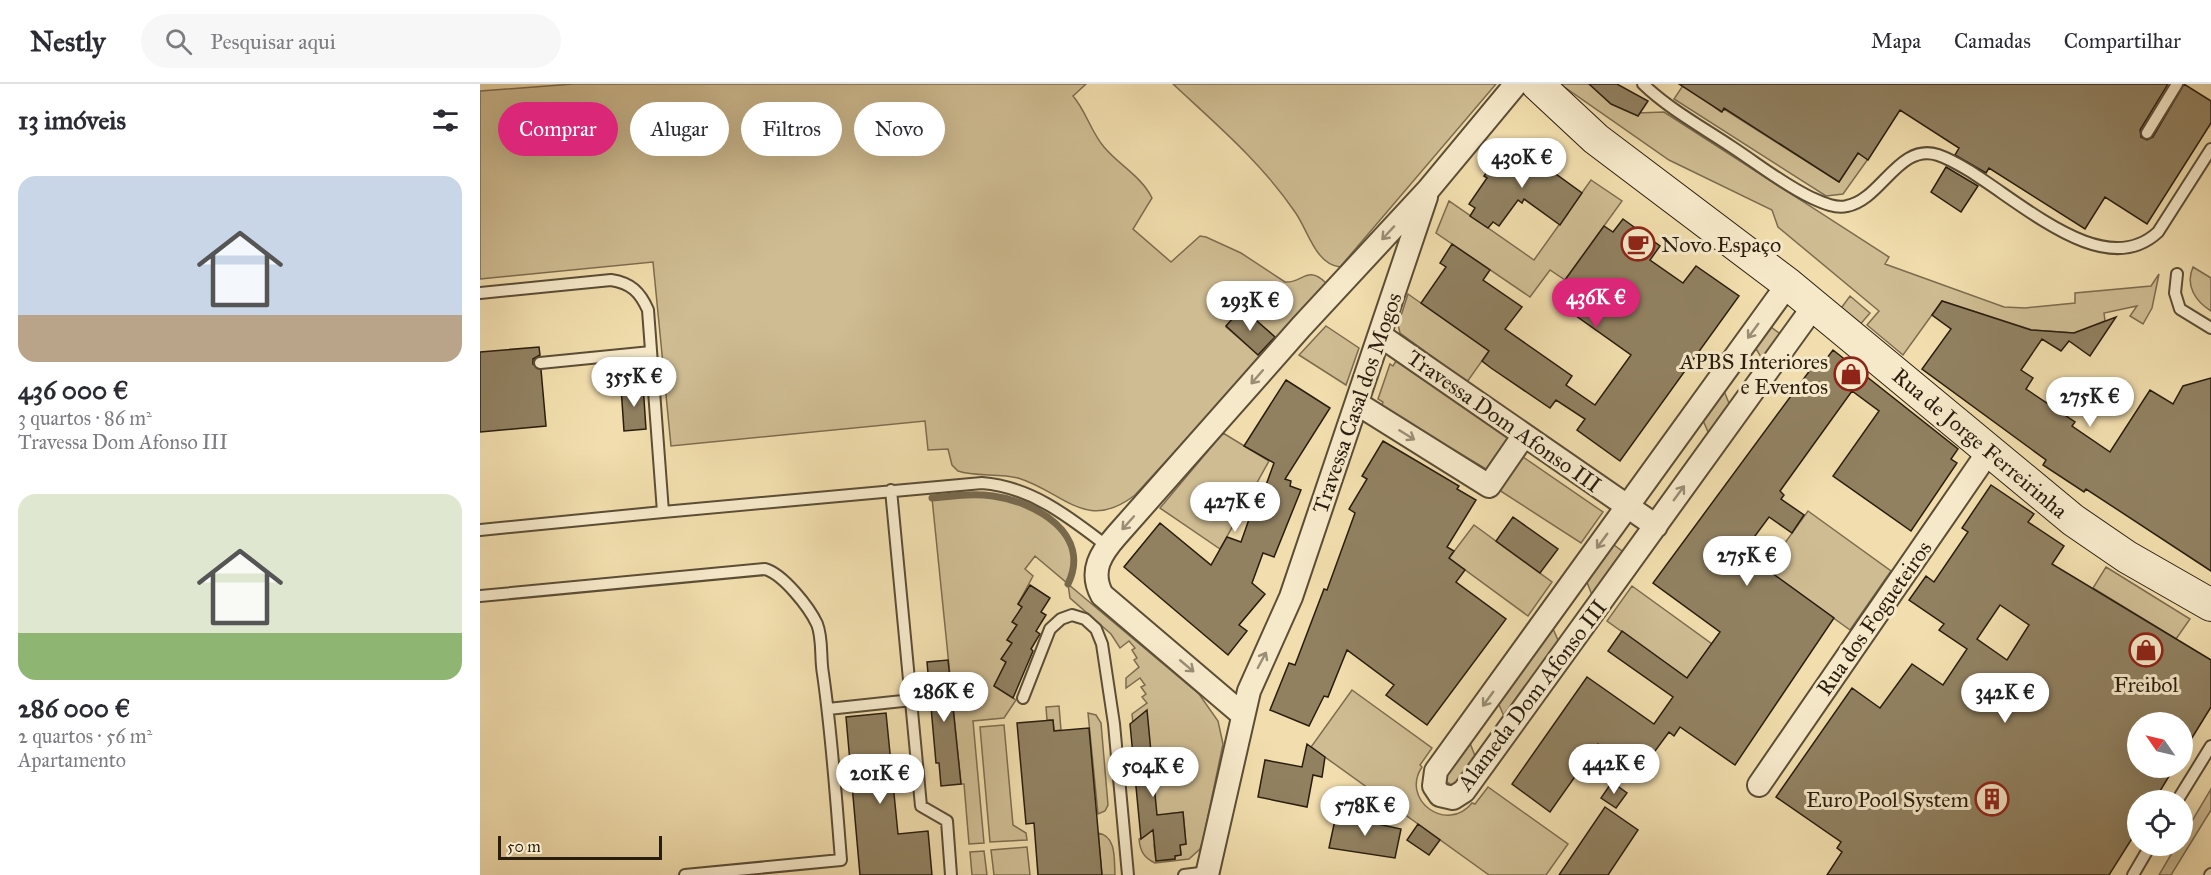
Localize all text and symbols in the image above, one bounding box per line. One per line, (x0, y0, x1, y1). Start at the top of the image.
search box (141, 14, 561, 68)
text: Nestly (30, 24, 105, 59)
icon: search (162, 25, 195, 58)
text: Pesquisar aqui (210, 28, 336, 55)
text: Mapa (1871, 28, 1921, 54)
text: Camadas (1954, 28, 2031, 54)
text: Compartilhar (2064, 28, 2181, 54)
chip: Comprar (498, 102, 618, 156)
chip: Alugar (630, 102, 729, 156)
chip: Filtros (741, 102, 842, 156)
chip: Novo (854, 102, 945, 156)
text: 13 imóveis (18, 104, 126, 136)
icon: filters (429, 104, 462, 137)
pin: 430K € (1473, 138, 1571, 189)
text: 430K € (1491, 145, 1553, 169)
icon: home (186, 215, 294, 323)
one-way arrow (1381, 225, 1395, 240)
cafe icon: Novo Espaço (1620, 226, 1656, 262)
place label: Novo Espaço (1661, 231, 1781, 258)
pin: 436K € (1547, 278, 1645, 329)
pin: 293K € (1201, 281, 1299, 332)
text: 436K € (1566, 285, 1626, 309)
text: 293K € (1220, 288, 1280, 312)
street label: Travessa Casal dos Mogos (1306, 289, 1408, 517)
one-way arrow (1747, 323, 1759, 339)
street label: Travessa Dom Afonso III (1402, 344, 1606, 498)
place label: APBS Interiores e Eventos (1679, 348, 1828, 400)
shop icon: APBS Interiores e Eventos (1833, 356, 1869, 392)
pin: 355K € (585, 357, 683, 408)
street label: Rua de Jorge Ferreirinha (1887, 362, 2074, 525)
text: 355K € (605, 364, 663, 388)
one-way arrow (1250, 369, 1264, 384)
text: 436 000 € (18, 374, 129, 406)
pin: 275K € (2041, 377, 2139, 428)
text: 275K € (2060, 384, 2120, 408)
text: 3 quartos · 86 m² (18, 406, 152, 430)
one-way arrow (1398, 429, 1415, 441)
text: Travessa Dom Afonso III (18, 430, 228, 454)
pin: 427K € (1186, 482, 1284, 533)
one-way arrow (1673, 485, 1685, 501)
text: 427K € (1204, 489, 1266, 513)
one-way arrow (1121, 515, 1135, 530)
one-way arrow (1596, 532, 1608, 548)
icon: home (186, 533, 294, 641)
street label: Rua dos Fogueteiros (1810, 535, 1938, 701)
pin: 275K € (1698, 536, 1796, 587)
text: 275K € (1717, 543, 1777, 567)
street label: Alameda Dom Afonso III (1451, 594, 1613, 797)
shop icon: Freibol (2128, 632, 2164, 668)
one-way arrow (1257, 651, 1269, 669)
one-way arrow (1179, 660, 1195, 673)
place label: Freibol (2114, 671, 2178, 698)
pin: 286K € (895, 672, 993, 723)
pin: 342K € (1956, 673, 2054, 724)
text: 286K € (913, 679, 975, 703)
text: 342K € (1975, 680, 2035, 704)
one-way arrow (1482, 690, 1494, 706)
text: 286 000 € (18, 692, 130, 724)
north arrow (2127, 712, 2193, 778)
map controls (2127, 712, 2193, 856)
text: 2 quartos · 56 m² (18, 724, 152, 748)
pin: 442K € (1565, 744, 1663, 795)
pin: 504K € (1104, 747, 1202, 798)
text: Apartamento (18, 748, 126, 772)
text: 442K € (1583, 751, 1645, 775)
pin: 201K € (831, 754, 929, 805)
text: 504K € (1122, 754, 1184, 778)
text: 201K € (850, 761, 910, 785)
building icon: Euro Pool System (1974, 781, 2010, 817)
pin: 578K € (1316, 786, 1414, 837)
place label: Euro Pool System (1806, 786, 1970, 813)
button: locate (2127, 790, 2193, 856)
text: 578K € (1334, 793, 1396, 817)
scale bar (498, 833, 662, 860)
text: 50 m (507, 837, 541, 856)

